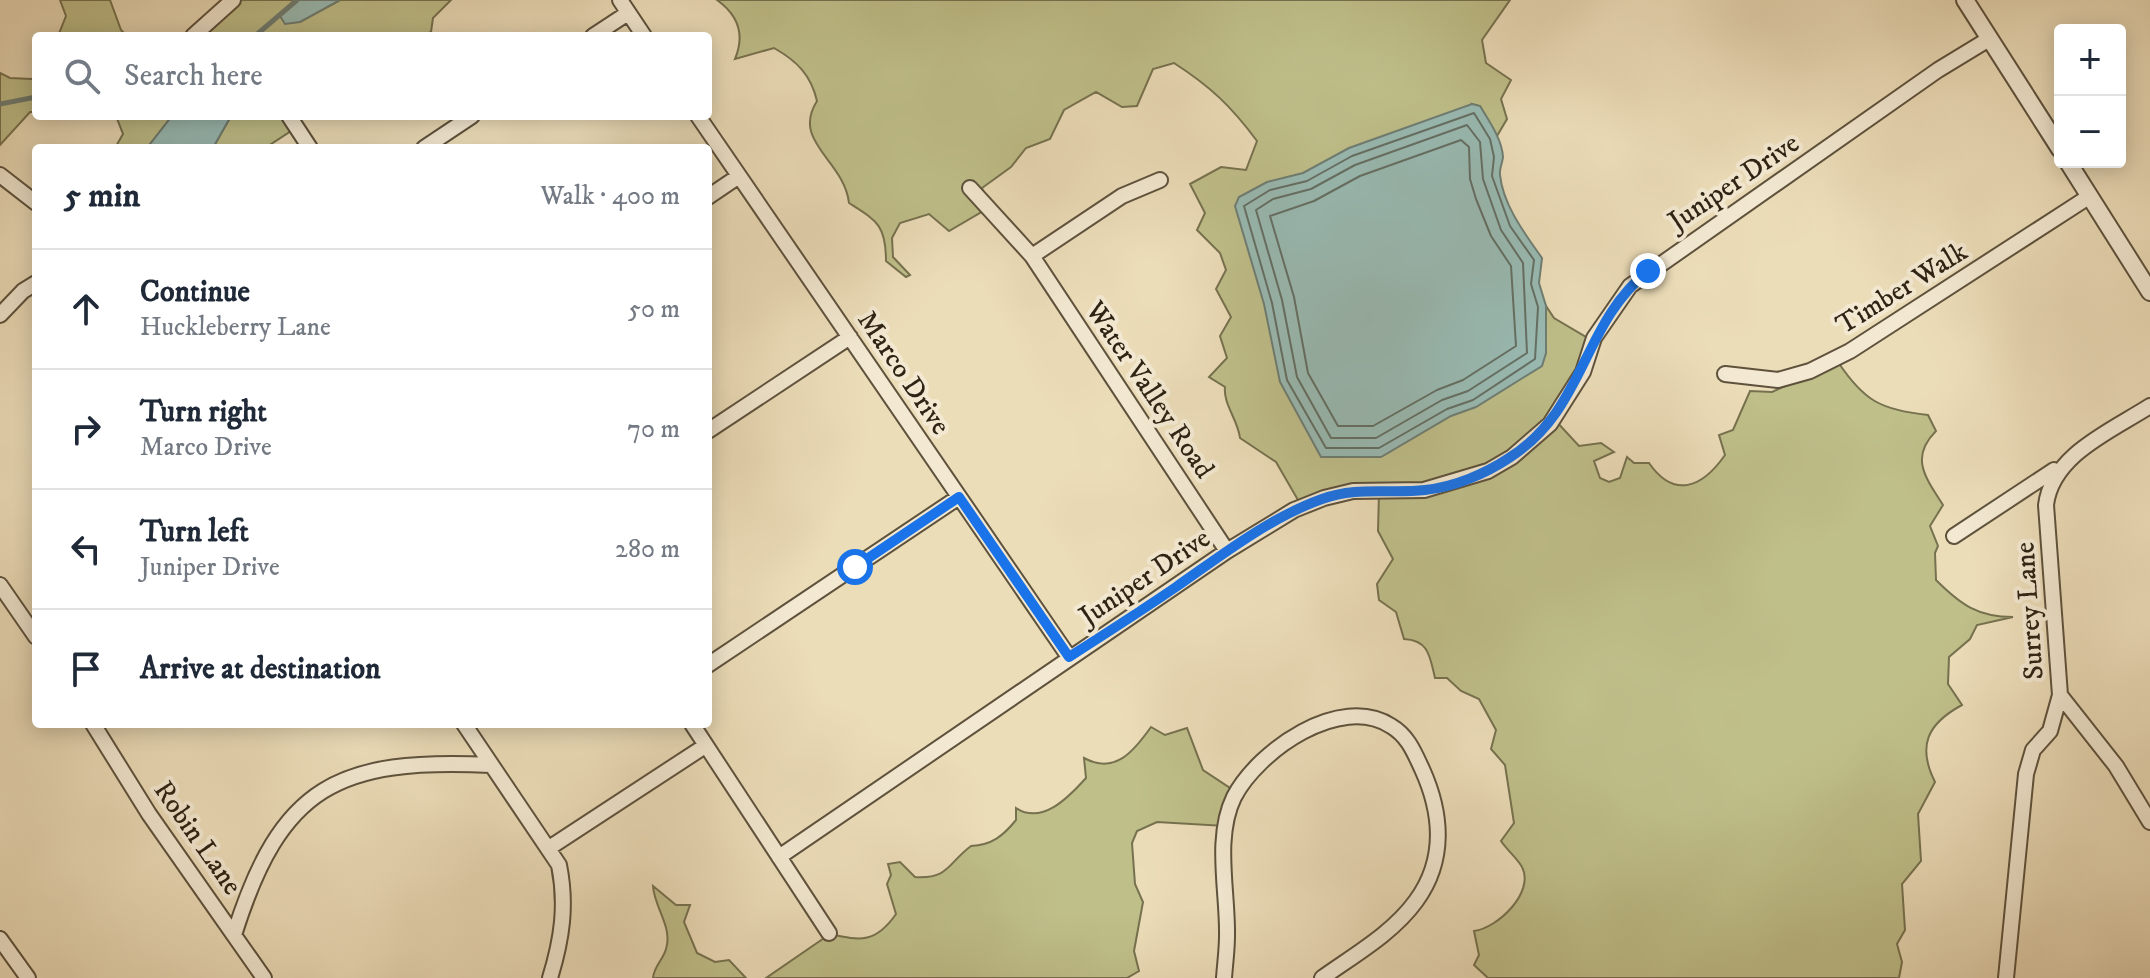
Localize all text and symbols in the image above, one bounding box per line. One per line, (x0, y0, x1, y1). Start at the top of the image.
map controls (2054, 24, 2126, 168)
button: + (2054, 24, 2126, 96)
search box (32, 32, 712, 120)
icon: search (60, 54, 104, 98)
text: Search here (124, 58, 263, 95)
button: − (2054, 96, 2126, 168)
street label: Juniper Drive (1659, 126, 1806, 240)
text: 5 min (64, 175, 140, 217)
text: Walk · 400 m (541, 180, 680, 213)
street label: Timber Walk (1830, 234, 1974, 342)
route end (1630, 253, 1666, 289)
text: Continue (140, 274, 250, 311)
icon: ahead (64, 287, 108, 331)
text: 50 m (628, 293, 680, 326)
street label: Water Valley Road (1077, 294, 1222, 485)
street label: Marco Drive (850, 304, 958, 441)
text: Huckleberry Lane (140, 311, 331, 344)
text: Turn right (140, 394, 267, 431)
icon: right (64, 407, 108, 451)
text: 70 m (627, 413, 680, 446)
text: Marco Drive (140, 431, 272, 464)
text: Turn left (140, 514, 249, 551)
street label: Juniper Drive (1070, 521, 1217, 635)
icon: left (64, 527, 108, 571)
text: 280 m (615, 533, 680, 566)
street label: Surrey Lane (2007, 541, 2052, 681)
route start (837, 549, 873, 585)
text: Juniper Drive (140, 551, 280, 584)
icon: arrive (64, 647, 108, 691)
text: Arrive at destination (140, 651, 381, 688)
street label: Robin Lane (146, 774, 250, 902)

